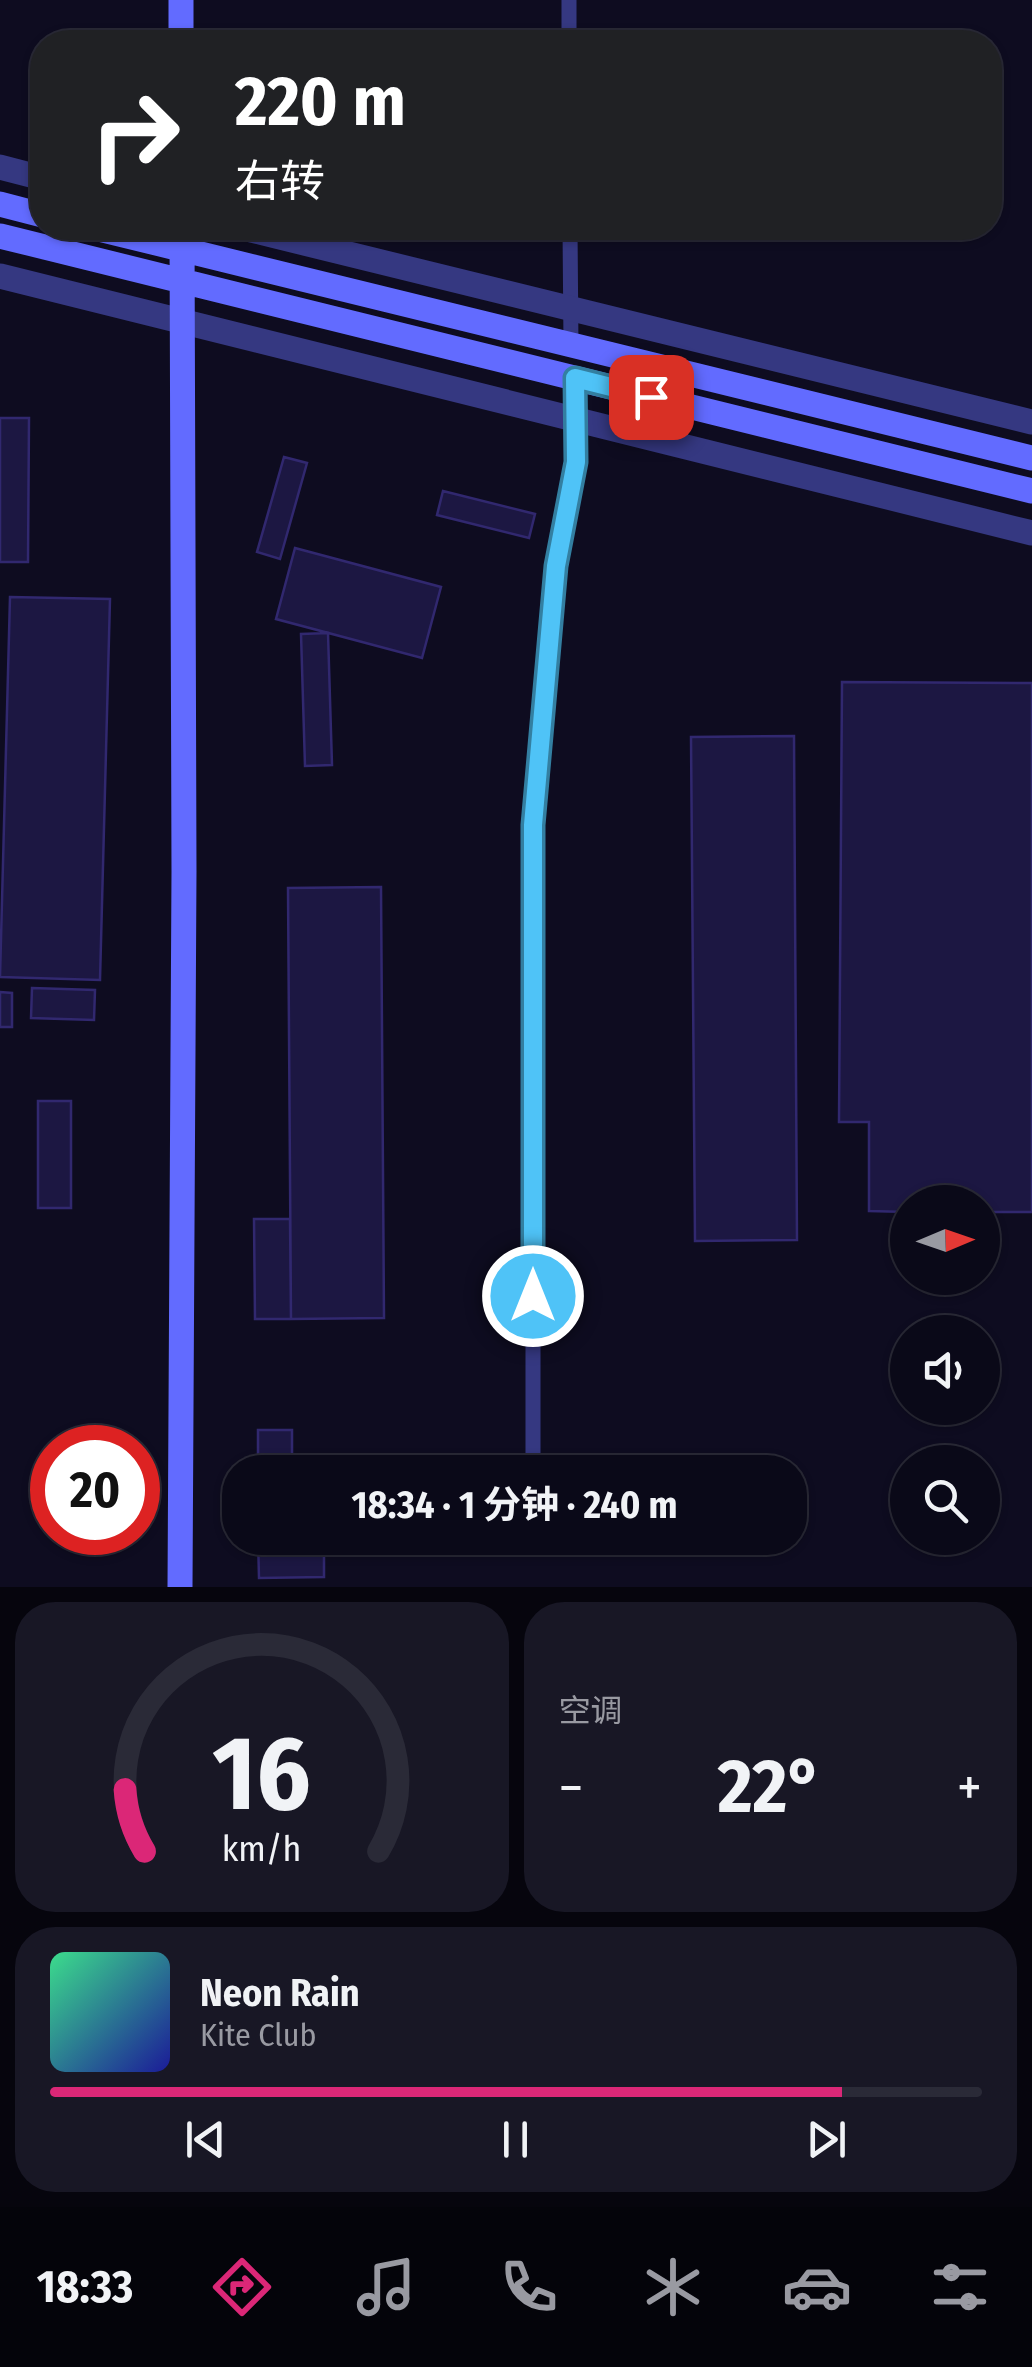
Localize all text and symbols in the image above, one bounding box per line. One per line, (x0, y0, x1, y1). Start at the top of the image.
text: 220 m (235, 60, 406, 144)
icon: right (70, 70, 200, 200)
text: 右转 (235, 155, 325, 209)
pin (609, 355, 694, 440)
icon: arrive (624, 370, 679, 425)
north arrow (890, 1185, 1000, 1295)
map controls (890, 1185, 1000, 1555)
position arrow (481, 1244, 585, 1348)
button: sound (890, 1315, 1000, 1425)
speed limit sign: 20 (30, 1425, 160, 1555)
button: search (890, 1445, 1000, 1555)
text: 18:34 · 1 分钟 · 240 m (352, 1482, 677, 1528)
text: 空调 (559, 1692, 623, 1730)
text: 16 (213, 1712, 311, 1837)
text: 22° (718, 1742, 822, 1832)
text: − (559, 1755, 583, 1821)
text: + (957, 1755, 982, 1821)
text: km/h (222, 1828, 302, 1870)
text: Neon Rain (200, 1970, 360, 2016)
text: Kite Club (200, 2016, 316, 2054)
icon: previous (178, 2112, 233, 2167)
icon: pause (488, 2112, 543, 2167)
icon: next (799, 2112, 854, 2167)
icon: directions (207, 2252, 277, 2322)
icon: music (351, 2252, 421, 2322)
icon: phone (494, 2252, 564, 2322)
icon: climate (638, 2252, 708, 2322)
icon: car (782, 2252, 852, 2322)
icon: filters (925, 2252, 995, 2322)
text: 18:33 (37, 2260, 133, 2314)

